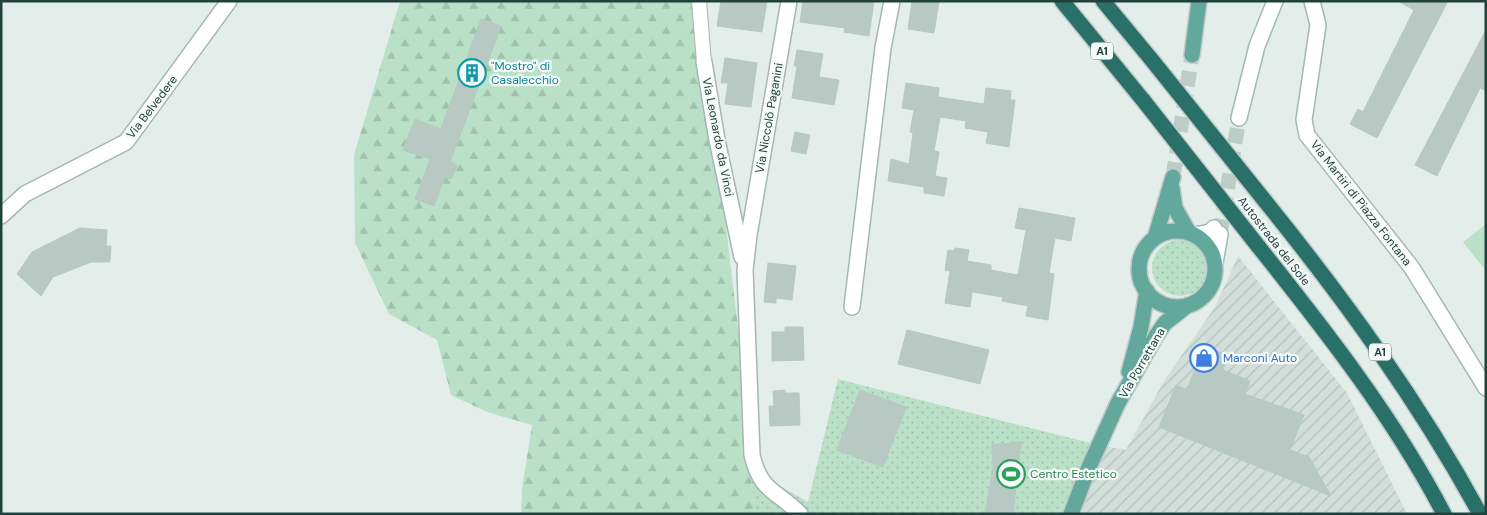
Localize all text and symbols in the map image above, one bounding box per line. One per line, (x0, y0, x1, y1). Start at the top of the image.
road number: A1 (1091, 42, 1113, 59)
building icon: "Mostro" di Casalecchio (457, 58, 487, 88)
place label: "Mostro" di Casalecchio (491, 58, 559, 88)
street label: Via Niccolò Paganini (751, 62, 787, 174)
street label: Via Belvedere (123, 72, 181, 142)
street label: Via Leonardo da Vinci (699, 76, 737, 198)
street label: Via Martiri di Piazza Fontana (1307, 137, 1415, 269)
street label: Autostrada del Sole (1234, 193, 1314, 289)
street label: Via Porrettana (1115, 325, 1169, 401)
shop icon: Marconi Auto (1189, 343, 1219, 373)
road number: A1 (1369, 344, 1391, 361)
place label: Marconi Auto (1223, 350, 1297, 366)
sports icon: Centro Estetico (996, 459, 1026, 489)
place label: Centro Estetico (1030, 466, 1117, 482)

